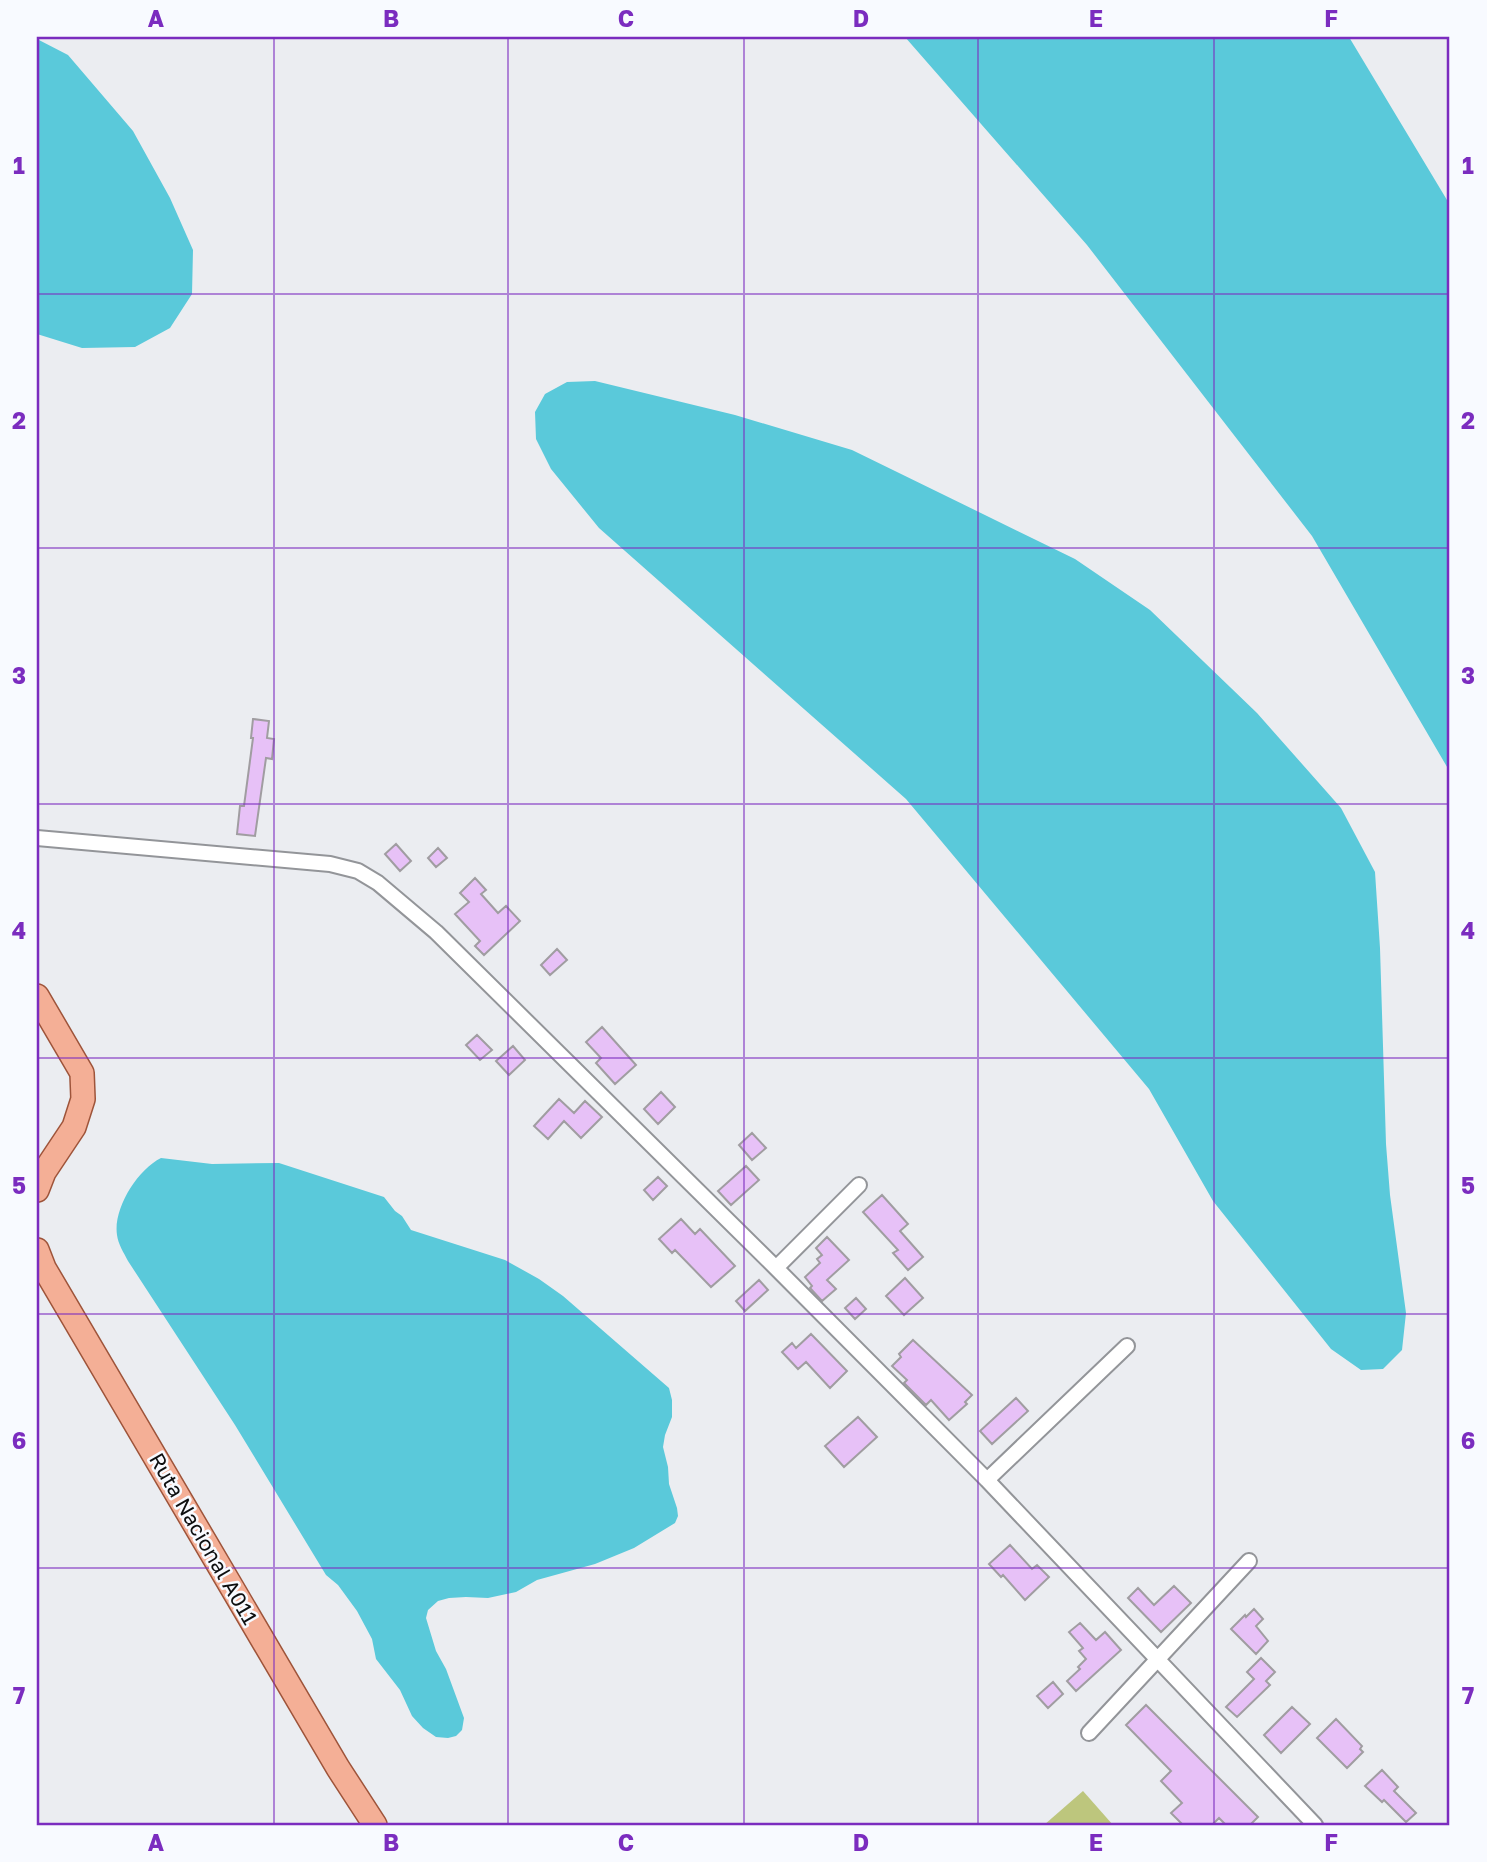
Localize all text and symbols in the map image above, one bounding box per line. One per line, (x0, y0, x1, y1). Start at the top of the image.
text: A (148, 4, 165, 32)
text: B (383, 4, 399, 32)
text: C (618, 4, 634, 32)
text: D (853, 4, 869, 32)
text: E (1089, 4, 1103, 32)
text: F (1324, 4, 1338, 32)
text: 1 (13, 151, 25, 179)
text: 1 (1462, 151, 1474, 179)
text: 2 (12, 406, 26, 434)
text: 2 (1461, 406, 1475, 434)
text: 3 (12, 661, 26, 689)
text: 3 (1461, 661, 1475, 689)
text: 4 (12, 916, 26, 944)
text: 4 (1461, 916, 1475, 944)
text: 5 (12, 1171, 26, 1199)
text: 5 (1461, 1171, 1475, 1199)
text: 6 (12, 1426, 26, 1454)
text: 6 (1461, 1426, 1475, 1454)
street label: Ruta Nacional A011 (144, 1448, 264, 1629)
text: 7 (13, 1681, 25, 1709)
text: 7 (1462, 1681, 1474, 1709)
text: A (148, 1828, 165, 1856)
text: B (383, 1828, 399, 1856)
text: C (618, 1828, 634, 1856)
text: D (853, 1828, 869, 1856)
text: E (1089, 1828, 1103, 1856)
text: F (1324, 1828, 1338, 1856)

